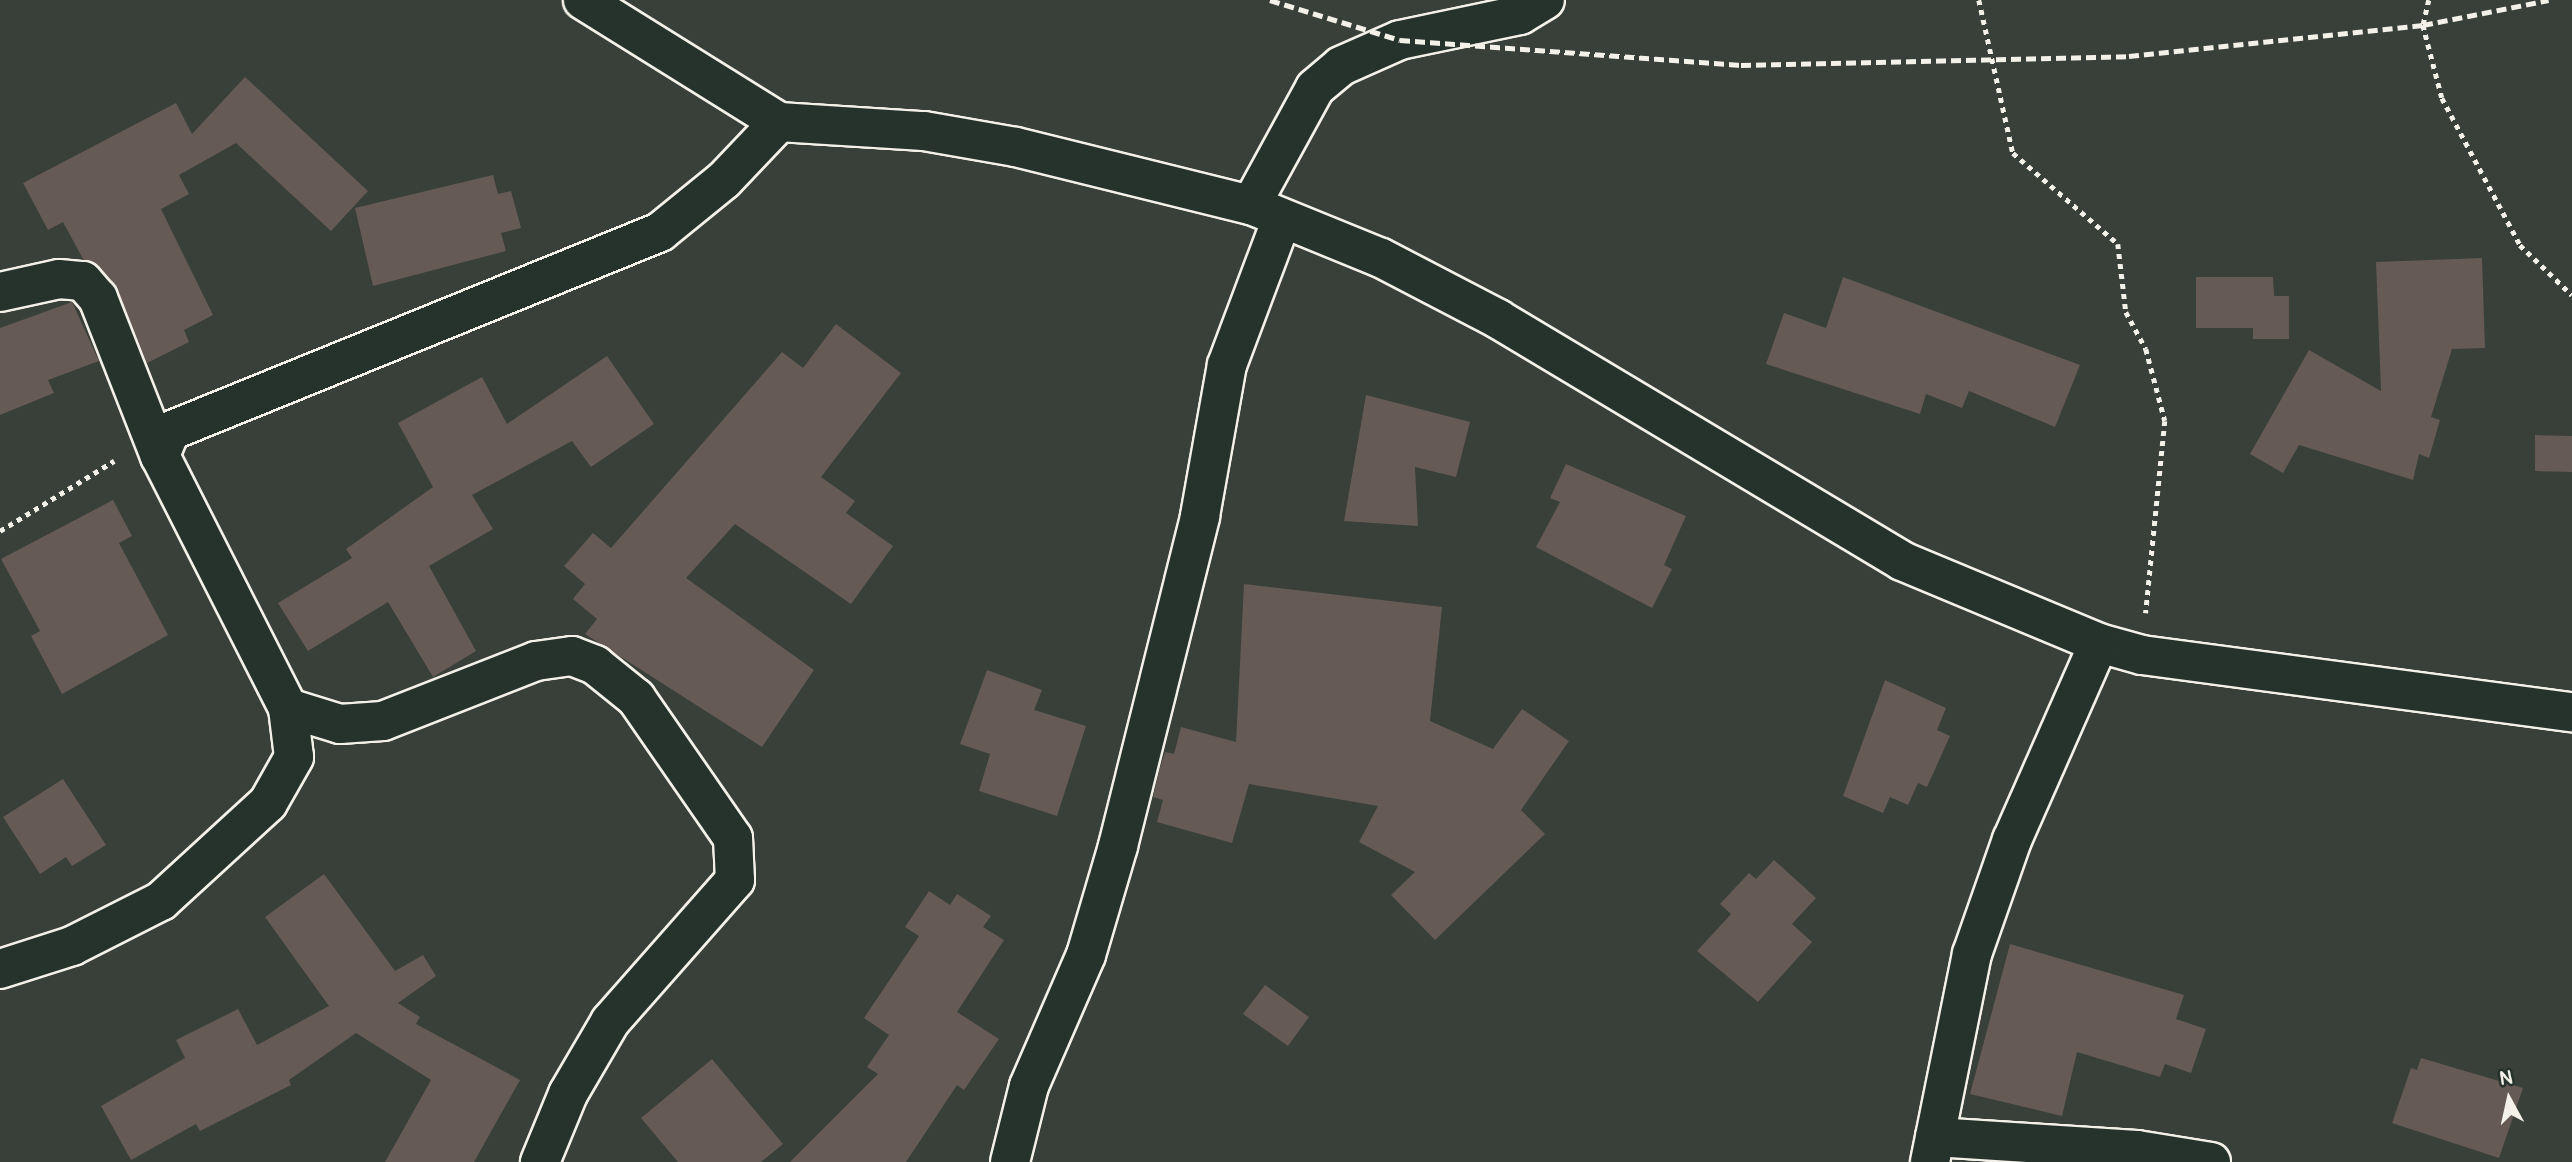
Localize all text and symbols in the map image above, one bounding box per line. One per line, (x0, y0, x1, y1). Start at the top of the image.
north arrow (2474, 1064, 2544, 1134)
text: N (2498, 1065, 2514, 1091)

